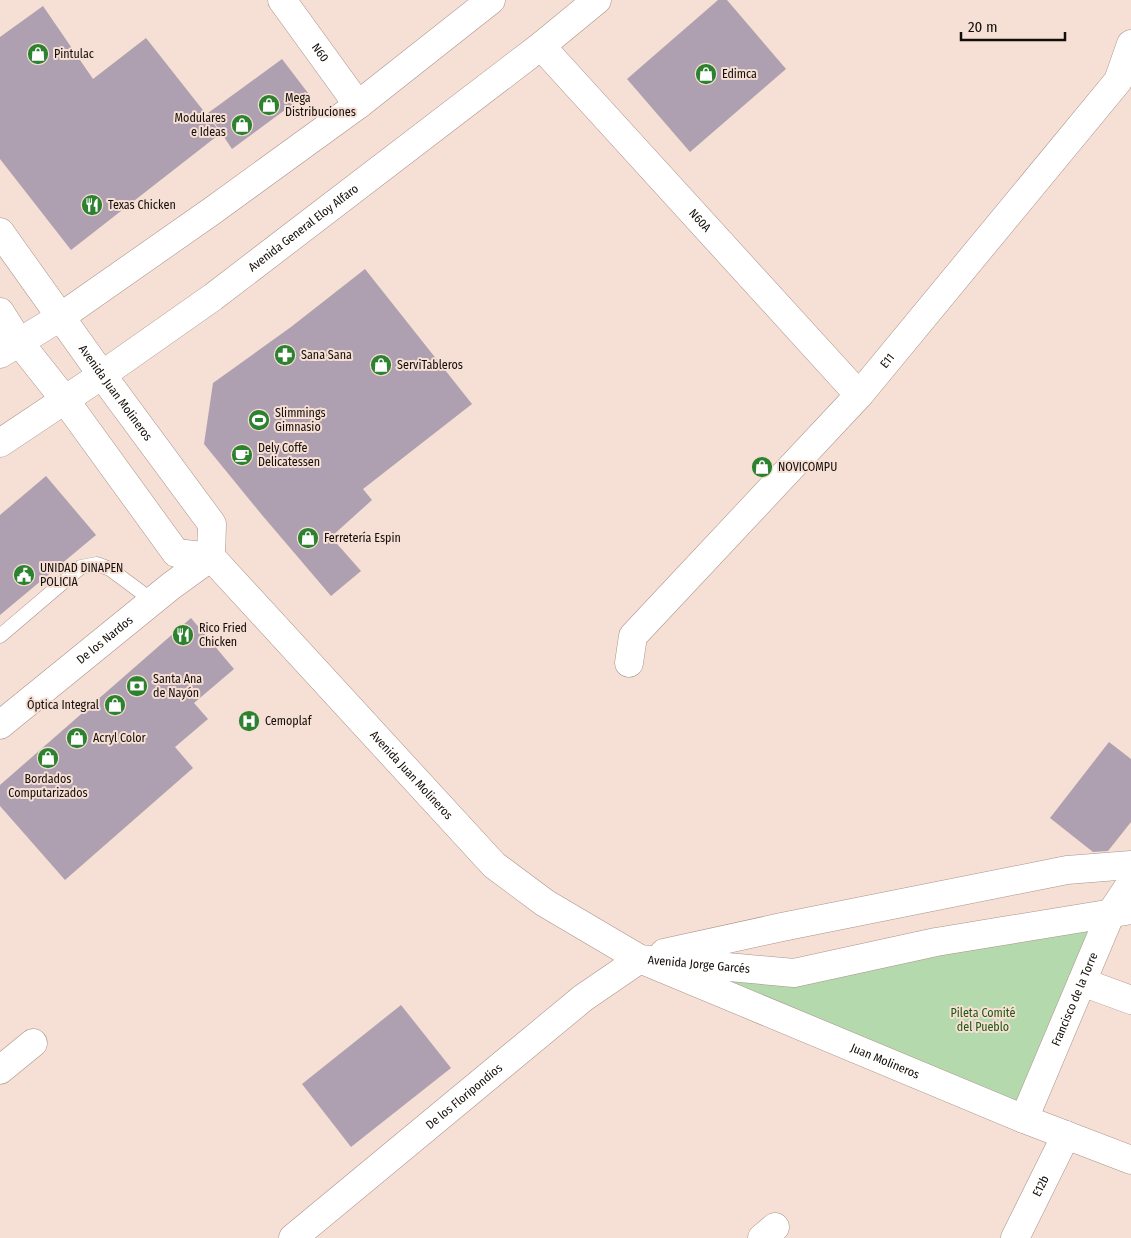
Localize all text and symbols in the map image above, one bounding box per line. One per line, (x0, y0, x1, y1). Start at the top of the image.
scale bar (961, 10, 1065, 42)
text: 20 m (968, 18, 998, 36)
street label: N60 (309, 41, 332, 65)
shop icon: Pintulac (26, 42, 50, 66)
place label: Pintulac (54, 47, 94, 61)
shop icon: Edimca (694, 62, 718, 86)
place label: Edimca (722, 67, 757, 81)
place label: Mega Distribuciones (285, 91, 356, 119)
shop icon: Mega Distribuciones (257, 93, 281, 117)
place label: Modulares e Ideas (175, 111, 226, 139)
shop icon: Modulares e Ideas (230, 113, 254, 137)
street label: Avenida General Eloy Alfaro (246, 181, 361, 274)
restaurant icon: Texas Chicken (80, 193, 104, 217)
place label: Texas Chicken (108, 198, 176, 212)
street label: N60A (686, 206, 714, 235)
street label: Avenida Juan Molineros (76, 342, 155, 444)
pharmacy icon: Sana Sana (273, 343, 297, 367)
place label: Sana Sana (301, 348, 352, 362)
street label: E11 (877, 351, 897, 371)
shop icon: ServiTableros (369, 353, 393, 377)
place label: ServiTableros (397, 358, 463, 372)
place label: Slimmings Gimnasio (275, 406, 326, 434)
sports icon: Slimmings Gimnasio (247, 408, 271, 432)
place label: Dely Coffe Delicatessen (258, 441, 320, 469)
cafe icon: Dely Coffe Delicatessen (230, 443, 254, 467)
shop icon: NOVICOMPU (750, 455, 774, 479)
place label: NOVICOMPU (778, 460, 837, 474)
shop icon: Ferretería Espin (296, 526, 320, 550)
place label: Ferretería Espin (324, 531, 401, 545)
place label: UNIDAD DINAPEN POLICIA (40, 561, 123, 589)
public building icon: UNIDAD DINAPEN POLICIA (12, 563, 36, 587)
street label: De los Nardos (74, 613, 136, 667)
place label: Rico Fried Chicken (199, 621, 247, 649)
restaurant icon: Rico Fried Chicken (171, 623, 195, 647)
place label: Santa Ana de Nayón (153, 672, 202, 700)
bank icon: Santa Ana de Nayón (125, 674, 149, 698)
shop icon: Óptica Integral (103, 693, 127, 717)
place label: Óptica Integral (27, 697, 99, 712)
hospital icon: Cemoplaf (237, 709, 261, 733)
place label: Cemoplaf (265, 714, 313, 728)
shop icon: Acryl Color (65, 726, 89, 750)
street label: Avenida Juan Molineros (367, 728, 456, 822)
place label: Acryl Color (93, 731, 147, 745)
shop icon: Bordados Computarizados (36, 746, 60, 770)
place label: Bordados Computarizados (8, 772, 88, 800)
street label: Francisco de la Torre (1049, 950, 1101, 1048)
street label: Avenida Jorge Garcés (647, 953, 751, 976)
park label: Pileta Comité del Pueblo (951, 1006, 1016, 1034)
street label: Juan Molineros (849, 1041, 922, 1082)
street label: De los Floripondios (423, 1061, 505, 1132)
street label: E12b (1030, 1173, 1052, 1199)

